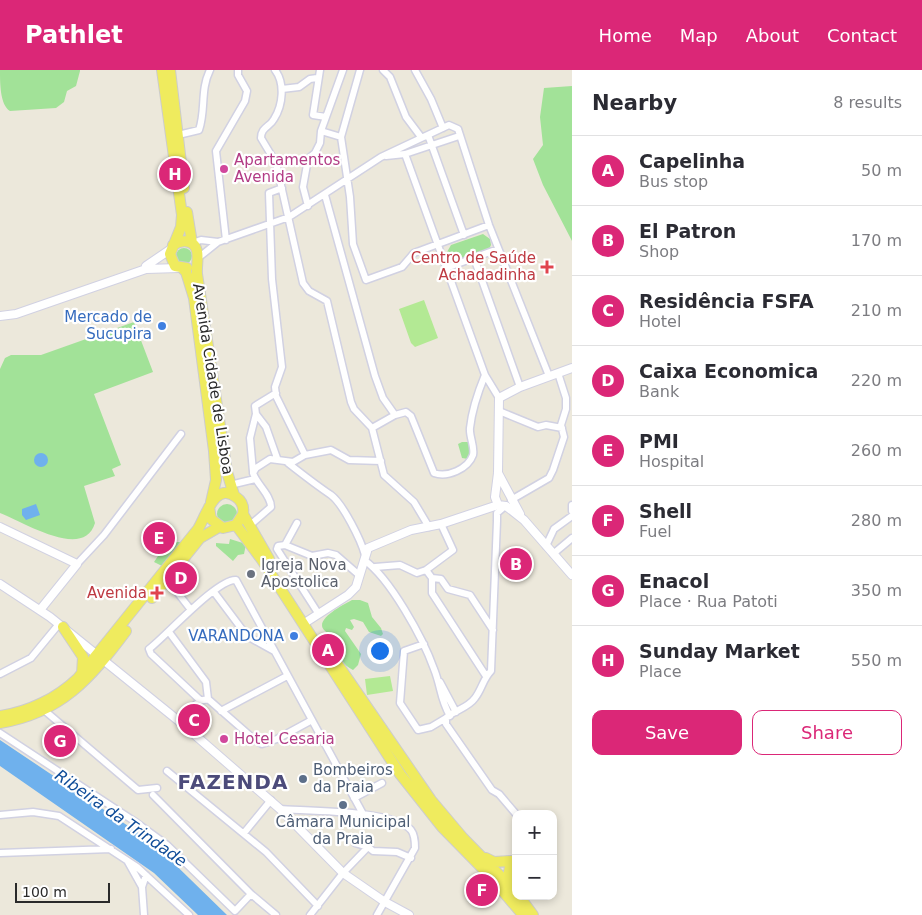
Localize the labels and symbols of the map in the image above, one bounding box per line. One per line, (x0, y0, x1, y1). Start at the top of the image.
place label: Apartamentos Avenida (234, 151, 341, 186)
pin: H (159, 155, 191, 193)
marker: Apartamentos Avenida (218, 163, 230, 175)
place label: Centro de Saúde Achadadinha (411, 249, 536, 284)
marker: Centro de Saúde Achadadinha (540, 260, 554, 274)
street label: Avenida Cidade de Lisboa (189, 282, 237, 476)
place label: Mercado de Sucupira (64, 308, 152, 343)
marker: Mercado de Sucupira (156, 320, 168, 332)
pin: E (143, 519, 175, 557)
pin: B (500, 545, 532, 583)
place label: Igreja Nova Apostolica (261, 556, 347, 591)
pin: D (165, 559, 197, 597)
marker: Igreja Nova Apostolica (245, 568, 257, 580)
place label: Avenida (87, 584, 147, 602)
marker: Avenida (151, 587, 163, 599)
place label: VARANDONA (188, 627, 285, 645)
marker: VARANDONA (288, 630, 300, 642)
pin: A (312, 631, 344, 669)
your location (367, 638, 393, 664)
pin: C (178, 701, 210, 739)
pin: G (44, 722, 76, 760)
place label: Hotel Cesaria (234, 730, 335, 748)
marker: Hotel Cesaria (218, 733, 230, 745)
place label: Bombeiros da Praia (313, 761, 393, 796)
water label: Ribeira da Trindade (52, 765, 191, 871)
district label: FAZENDA (178, 770, 288, 794)
marker: Bombeiros da Praia (297, 773, 309, 785)
marker: Câmara Municipal da Praia (337, 799, 349, 811)
place label: Câmara Municipal da Praia (275, 813, 411, 848)
pin: F (466, 871, 498, 909)
scale bar (15, 880, 110, 903)

